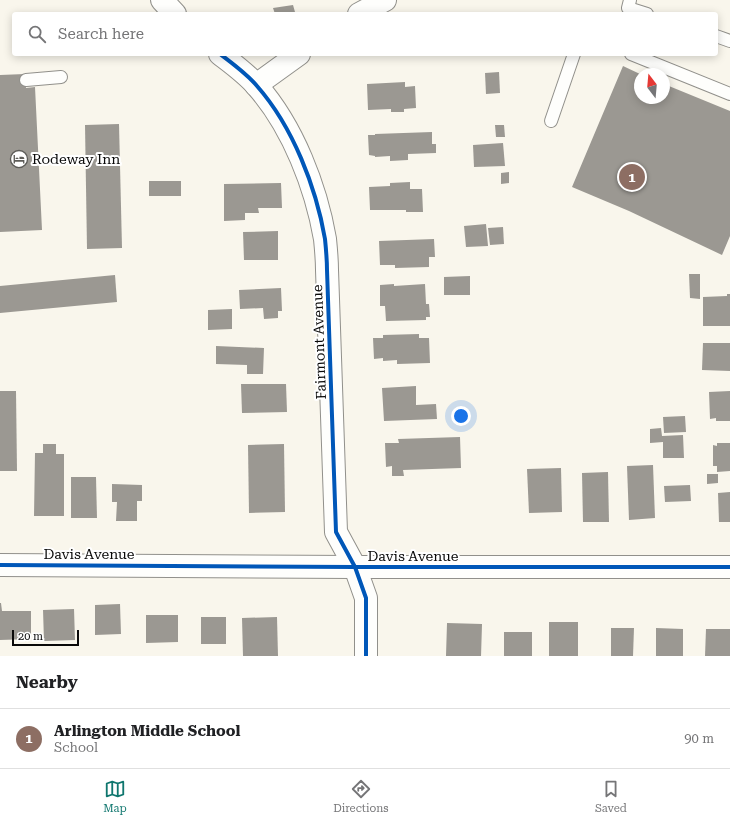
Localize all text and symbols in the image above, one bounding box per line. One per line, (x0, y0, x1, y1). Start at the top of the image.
search box (12, 12, 718, 56)
icon: search (26, 23, 48, 45)
text: Search here (58, 25, 144, 43)
north arrow (634, 68, 670, 104)
hotel icon: Rodeway Inn (9, 149, 29, 169)
place label: Rodeway Inn (32, 151, 120, 167)
pin: 1 (619, 162, 645, 192)
street label: Fairmont Avenue (309, 284, 329, 400)
your location (451, 406, 471, 426)
street label: Davis Avenue (43, 546, 135, 562)
street label: Davis Avenue (367, 548, 459, 564)
scale bar (12, 628, 79, 647)
text: 20 m (18, 630, 43, 643)
text: Nearby (16, 672, 78, 692)
text: Arlington Middle School (54, 722, 240, 740)
text: 1 (25, 731, 33, 746)
text: 90 m (684, 731, 714, 746)
text: School (54, 740, 98, 755)
tab: Map (103, 778, 127, 815)
tab: Directions (333, 778, 389, 815)
tab: Saved (595, 778, 627, 815)

